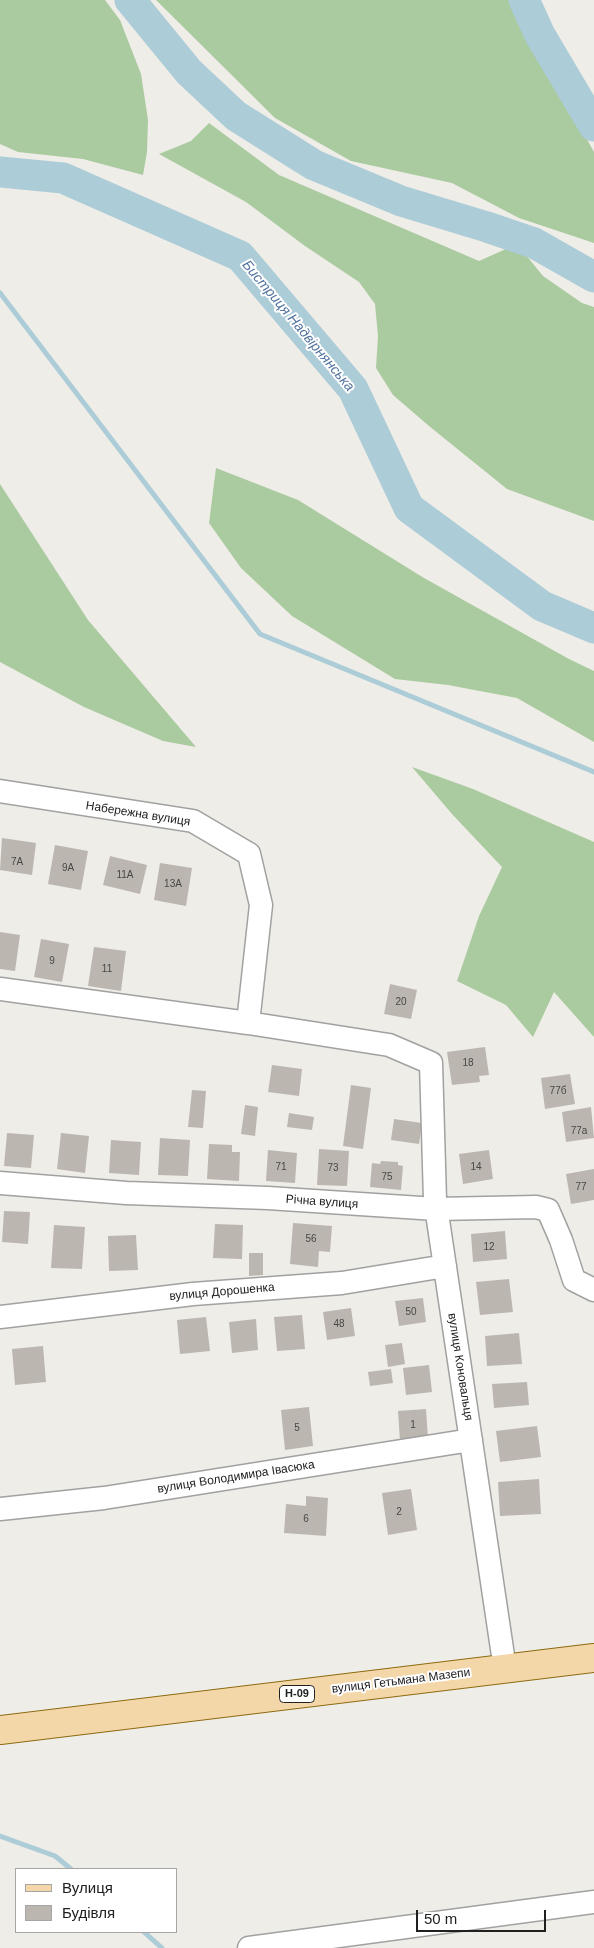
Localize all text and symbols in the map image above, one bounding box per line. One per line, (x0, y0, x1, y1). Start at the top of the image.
water label: Бистриця Надвірнянська (238, 257, 358, 395)
street label: Набережна вулиця (85, 799, 191, 829)
house number: 7А (11, 856, 23, 868)
house number: 9А (62, 862, 74, 874)
house number: 11А (116, 869, 134, 881)
house number: 13А (164, 878, 182, 890)
house number: 9 (49, 955, 55, 967)
house number: 11 (102, 963, 112, 975)
house number: 20 (395, 996, 407, 1008)
house number: 18 (462, 1057, 474, 1069)
house number: 77б (550, 1085, 566, 1097)
house number: 77а (571, 1125, 587, 1137)
house number: 71 (275, 1161, 287, 1173)
house number: 14 (470, 1161, 482, 1173)
house number: 73 (327, 1162, 339, 1174)
house number: 75 (381, 1171, 393, 1183)
house number: 77 (575, 1181, 587, 1193)
street label: Річна вулиця (285, 1192, 359, 1212)
house number: 56 (305, 1233, 317, 1245)
house number: 12 (483, 1241, 495, 1253)
street label: вулиця Дорошенка (169, 1280, 275, 1304)
house number: 50 (405, 1306, 417, 1318)
street label: вулиця Коновальця (444, 1312, 476, 1422)
house number: 48 (333, 1318, 345, 1330)
house number: 1 (410, 1419, 416, 1431)
house number: 5 (294, 1422, 300, 1434)
street label: вулиця Володимира Івасюка (156, 1457, 316, 1497)
house number: 2 (396, 1506, 402, 1518)
house number: 6 (303, 1513, 309, 1525)
street label: вулиця Гетьмана Мазепи (331, 1665, 471, 1697)
road number: Н-09 (280, 1686, 314, 1702)
legend (15, 1868, 178, 1933)
text: Вулиця (62, 1879, 113, 1896)
scale bar (419, 1900, 549, 1932)
text: Будівля (62, 1904, 115, 1921)
text: 50 m (424, 1910, 457, 1927)

